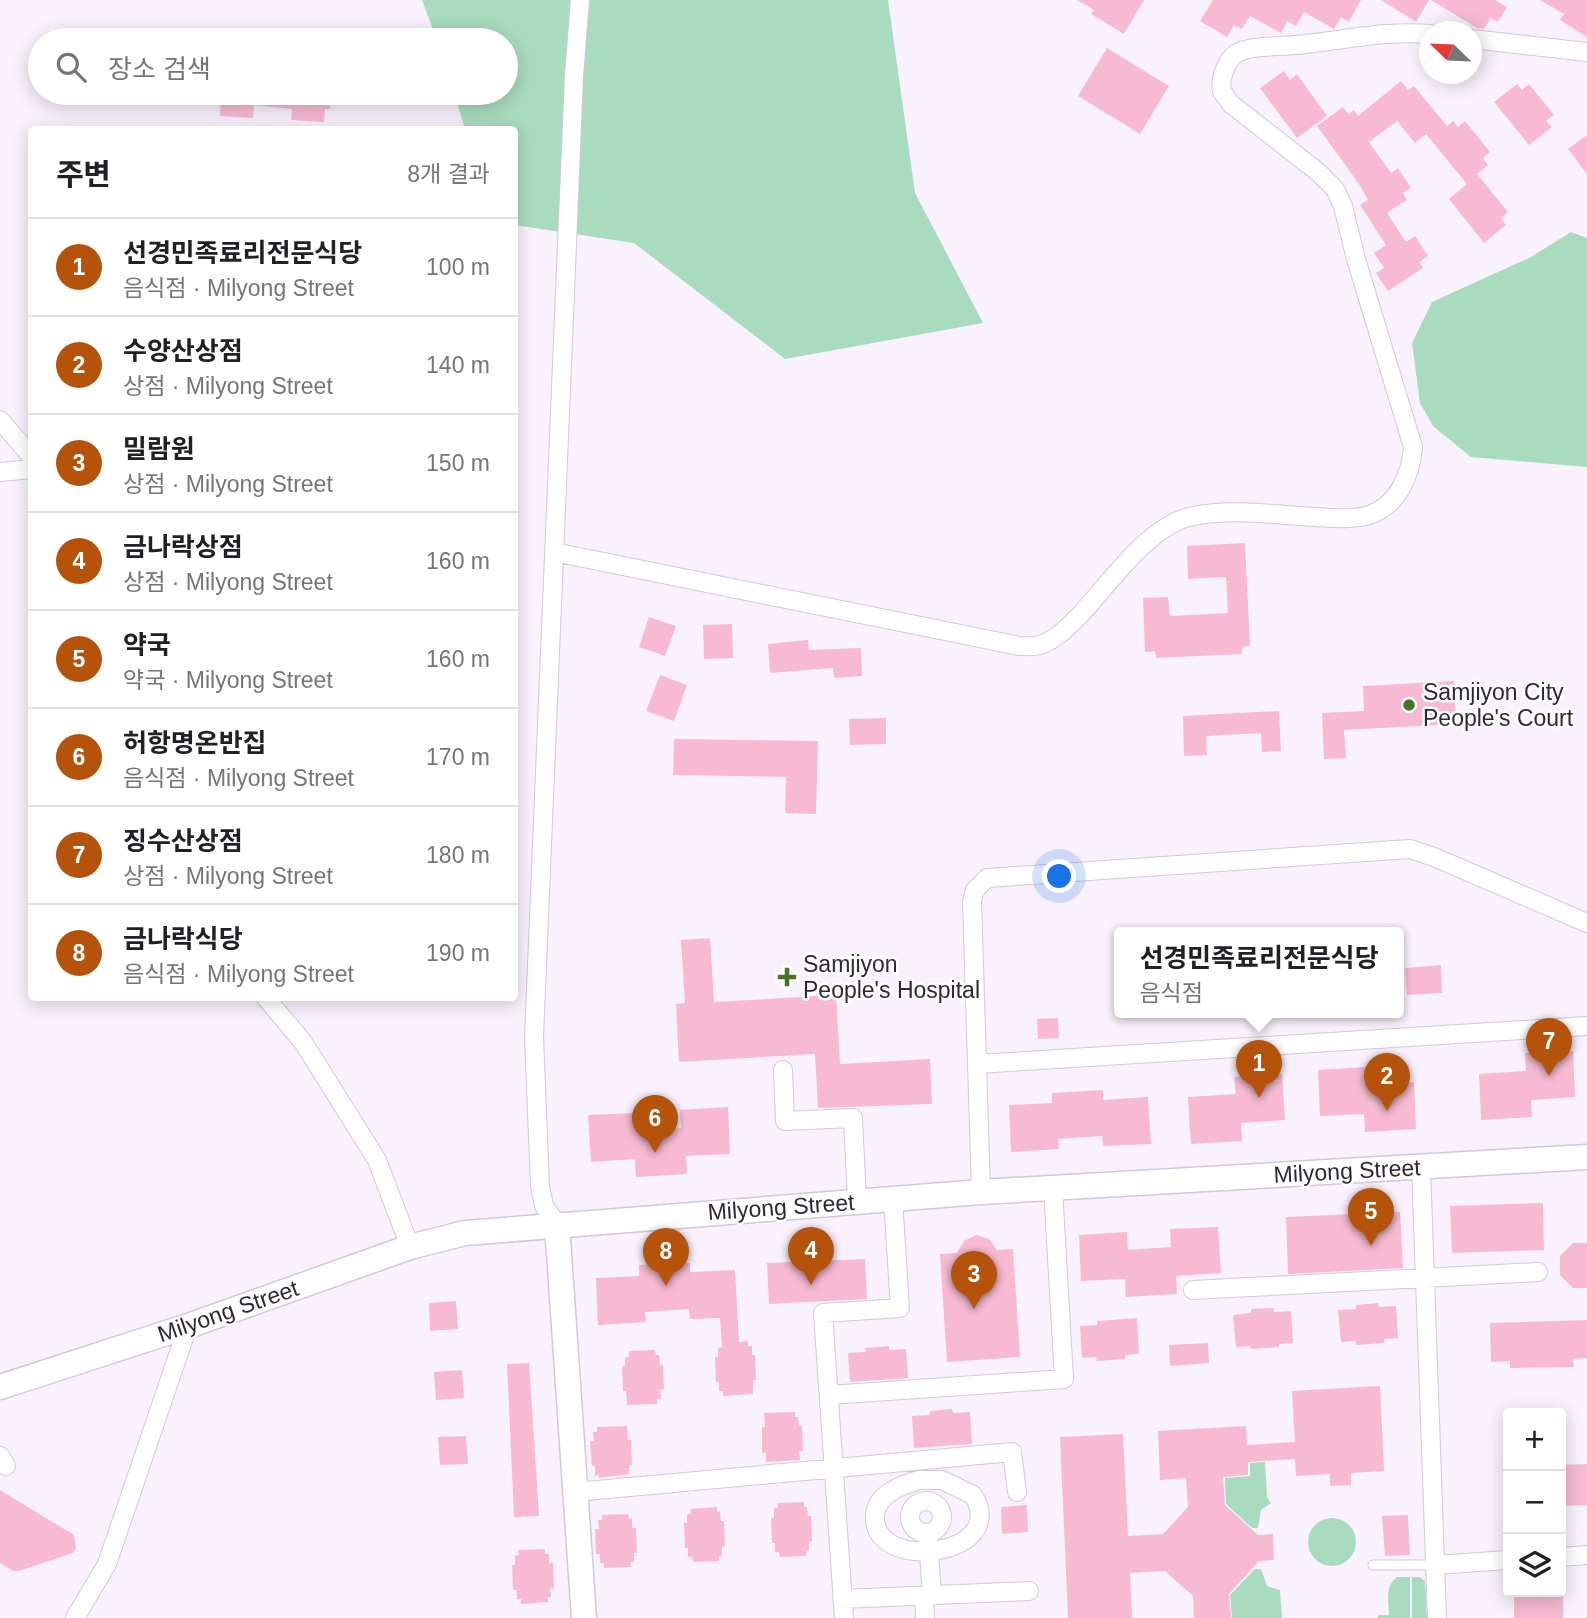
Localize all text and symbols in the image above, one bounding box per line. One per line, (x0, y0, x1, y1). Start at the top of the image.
north arrow (1419, 21, 1482, 84)
search box (28, 28, 518, 105)
icon: search (52, 48, 90, 86)
text: 장소 검색 (108, 54, 211, 84)
text: 주변 (56, 158, 111, 191)
text: 8개 결과 (407, 161, 490, 187)
text: 선경민족료리전문식당 (123, 238, 362, 268)
text: 1 (73, 254, 85, 280)
text: 100 m (426, 254, 490, 280)
text: 음식점 · Milyong Street (123, 275, 354, 301)
text: 수양산상점 (123, 336, 243, 366)
text: 2 (73, 352, 85, 378)
text: 140 m (426, 352, 490, 378)
text: 상점 · Milyong Street (123, 373, 333, 399)
text: 밀람원 (123, 434, 195, 464)
text: 3 (73, 450, 85, 476)
text: 150 m (426, 450, 490, 476)
text: 상점 · Milyong Street (123, 471, 333, 497)
text: 금나락상점 (123, 532, 243, 562)
text: 4 (73, 548, 85, 574)
text: 160 m (426, 548, 490, 574)
text: 상점 · Milyong Street (123, 569, 333, 595)
text: 약국 (123, 630, 171, 660)
text: 5 (73, 646, 85, 672)
text: 160 m (426, 646, 490, 672)
text: 약국 · Milyong Street (123, 667, 333, 693)
place label: Samjiyon City People's Court (1423, 679, 1574, 731)
marker: Samjiyon City People's Court (1401, 697, 1417, 713)
text: 허항명온반집 (123, 728, 267, 758)
text: 6 (73, 744, 85, 770)
text: 170 m (426, 744, 490, 770)
text: 음식점 · Milyong Street (123, 765, 354, 791)
text: 징수산상점 (123, 826, 243, 856)
text: 7 (73, 842, 85, 868)
text: 180 m (426, 842, 490, 868)
your location (1042, 859, 1076, 893)
text: 상점 · Milyong Street (123, 863, 333, 889)
text: 금나락식당 (123, 924, 243, 954)
popup (1114, 927, 1404, 1018)
text: 8 (73, 940, 85, 966)
text: 190 m (426, 940, 490, 966)
text: 선경민족료리전문식당 (1139, 943, 1379, 973)
place label: Samjiyon People's Hospital (803, 951, 980, 1003)
text: 음식점 · Milyong Street (123, 961, 354, 987)
marker: Samjiyon People's Hospital (777, 967, 797, 987)
text: 음식점 (1139, 980, 1203, 1006)
pin: 7 (1526, 1018, 1572, 1076)
pin: 1 (1236, 1040, 1282, 1098)
pin: 2 (1364, 1053, 1410, 1111)
pin: 6 (632, 1095, 678, 1153)
street label: Milyong Street (1273, 1154, 1422, 1188)
pin: 5 (1348, 1188, 1394, 1246)
street label: Milyong Street (707, 1189, 856, 1225)
pin: 4 (788, 1227, 834, 1285)
pin: 8 (643, 1228, 689, 1286)
pin: 3 (951, 1251, 997, 1309)
street label: Milyong Street (154, 1275, 302, 1347)
map controls (1503, 1408, 1566, 1597)
button: + (1503, 1408, 1566, 1471)
button: − (1503, 1471, 1566, 1534)
button: layers (1503, 1534, 1566, 1597)

